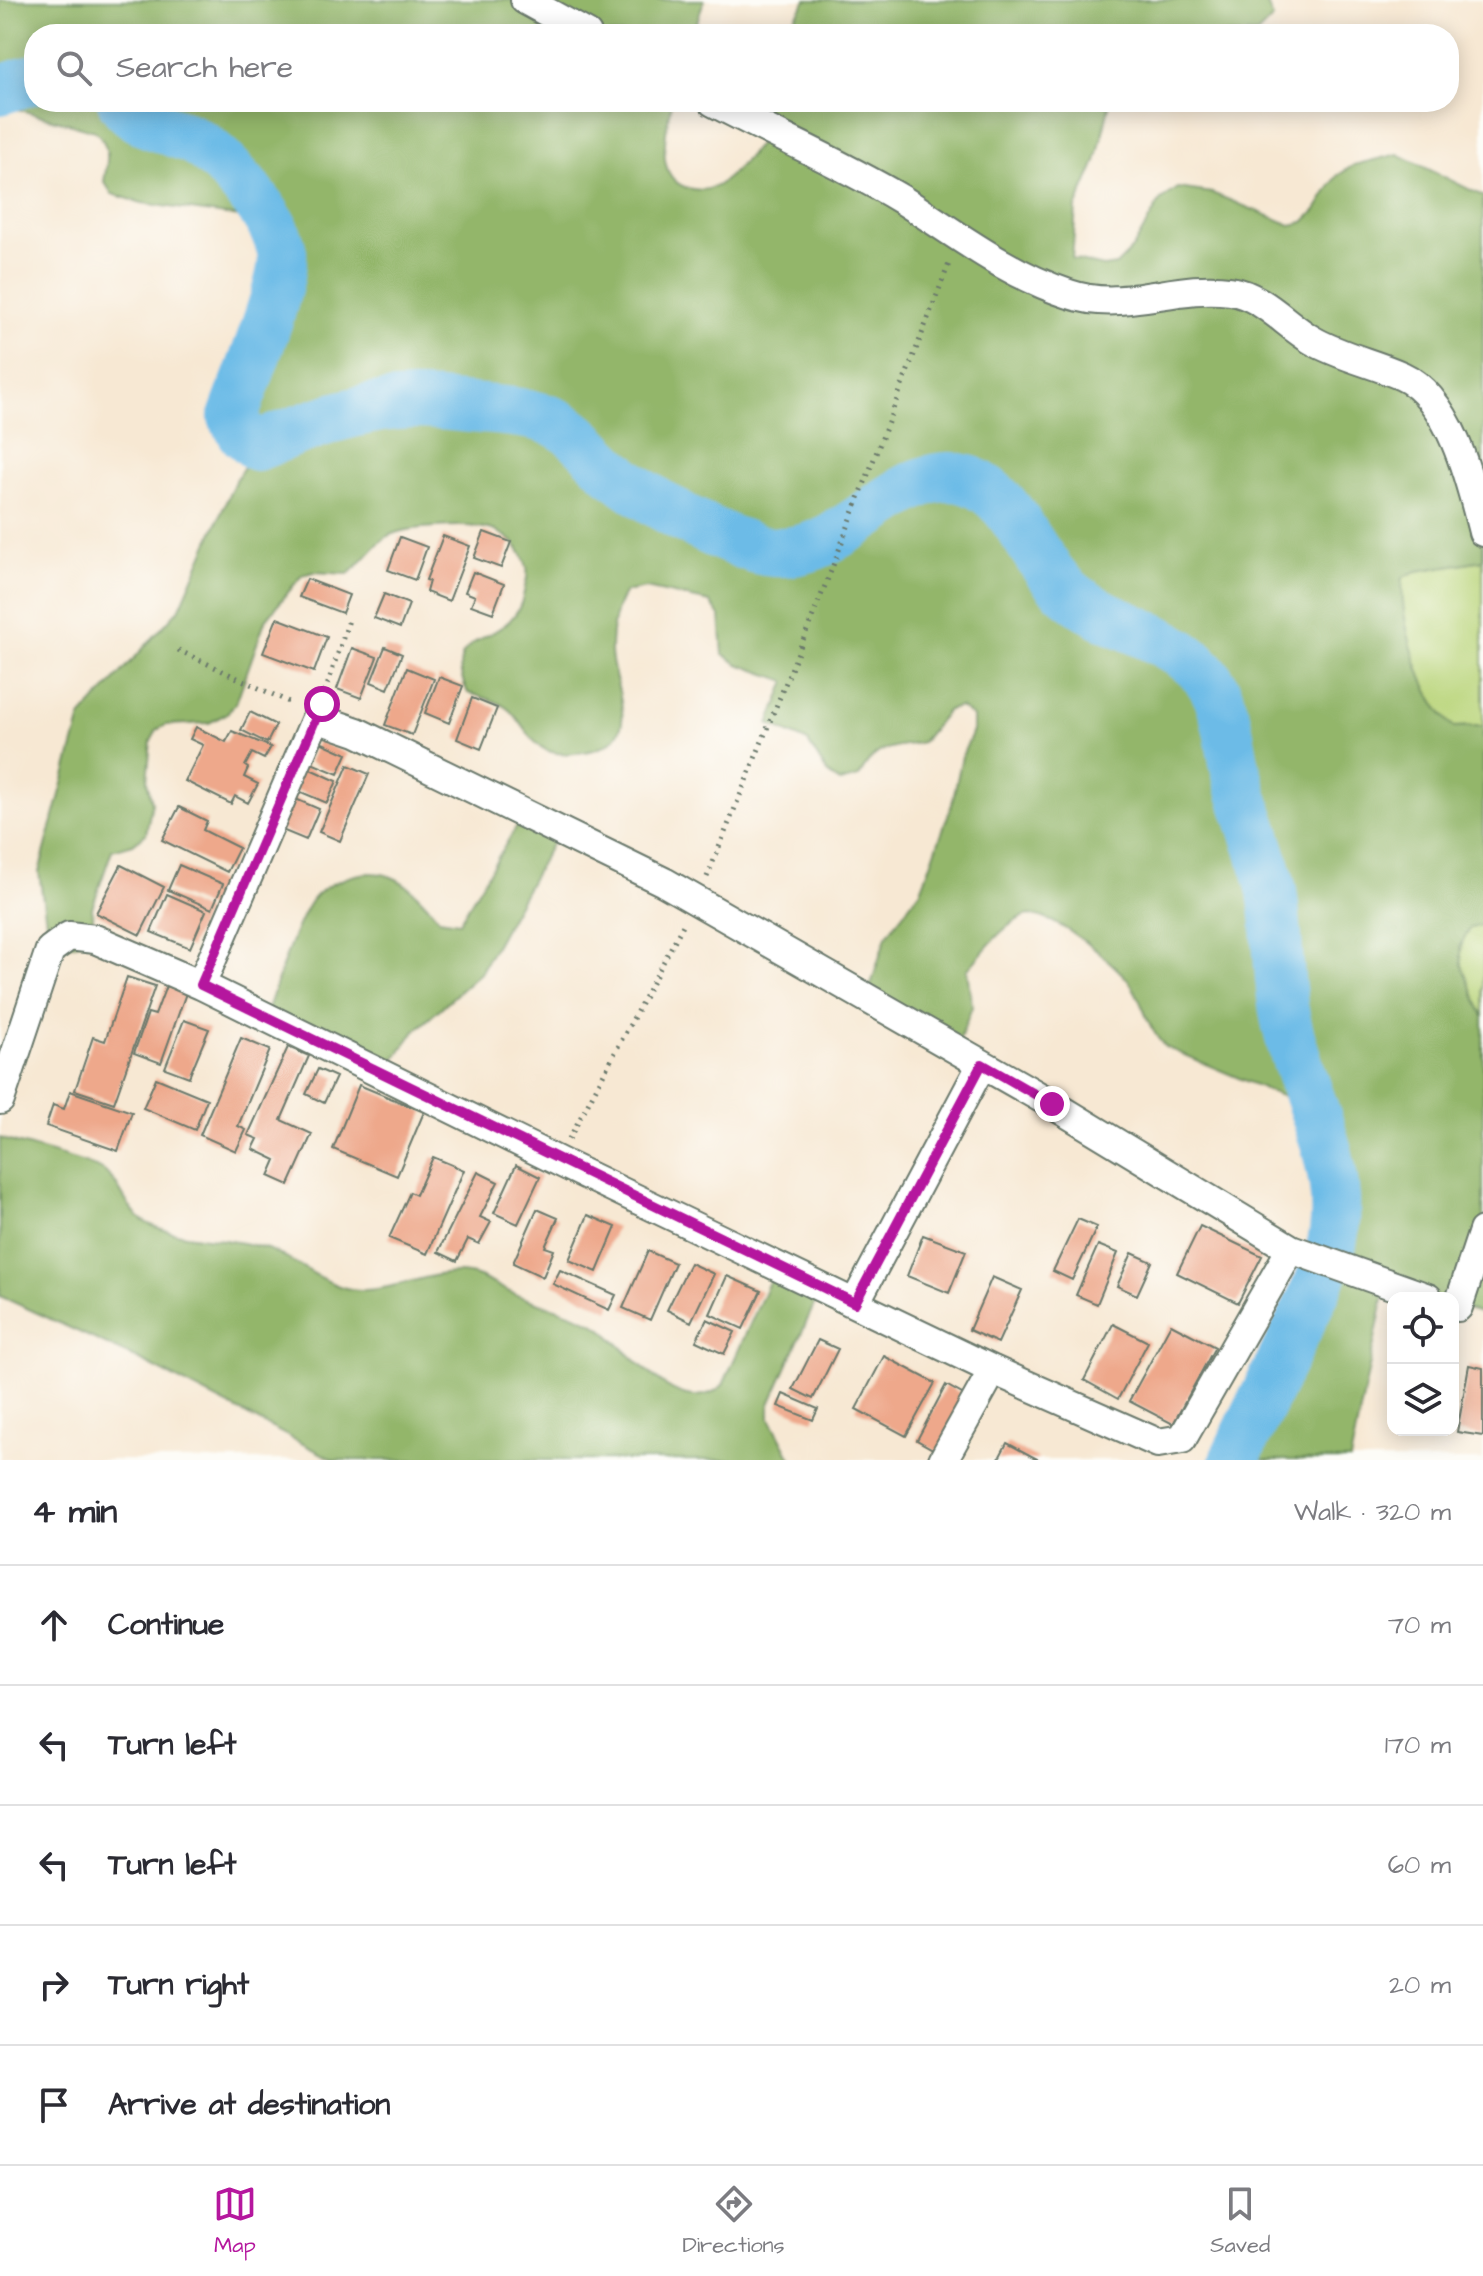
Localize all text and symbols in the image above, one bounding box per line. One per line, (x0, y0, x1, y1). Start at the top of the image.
search box (24, 24, 1459, 112)
icon: search (52, 46, 96, 90)
text: Search here (116, 47, 293, 89)
route start (304, 686, 340, 722)
route end (1034, 1086, 1070, 1122)
map controls (1387, 1292, 1459, 1436)
button: locate (1387, 1292, 1459, 1364)
button: layers (1387, 1364, 1459, 1436)
text: 4 min (32, 1488, 117, 1536)
text: Walk · 320 m (1294, 1494, 1451, 1530)
icon: ahead (32, 1603, 76, 1647)
text: Continue (108, 1604, 224, 1646)
text: 70 m (1388, 1607, 1451, 1643)
icon: left (32, 1723, 76, 1767)
text: Turn left (108, 1724, 236, 1766)
text: 170 m (1385, 1727, 1451, 1763)
icon: left (32, 1843, 76, 1887)
text: Turn left (108, 1844, 236, 1886)
text: 60 m (1388, 1847, 1451, 1883)
icon: right (32, 1963, 76, 2007)
text: Turn right (108, 1964, 249, 2006)
text: 20 m (1389, 1967, 1451, 2003)
icon: arrive (32, 2083, 76, 2127)
text: Arrive at destination (108, 2084, 390, 2126)
tab: Map (213, 2182, 257, 2261)
tab: Directions (682, 2182, 785, 2261)
tab: Saved (1210, 2182, 1270, 2261)

